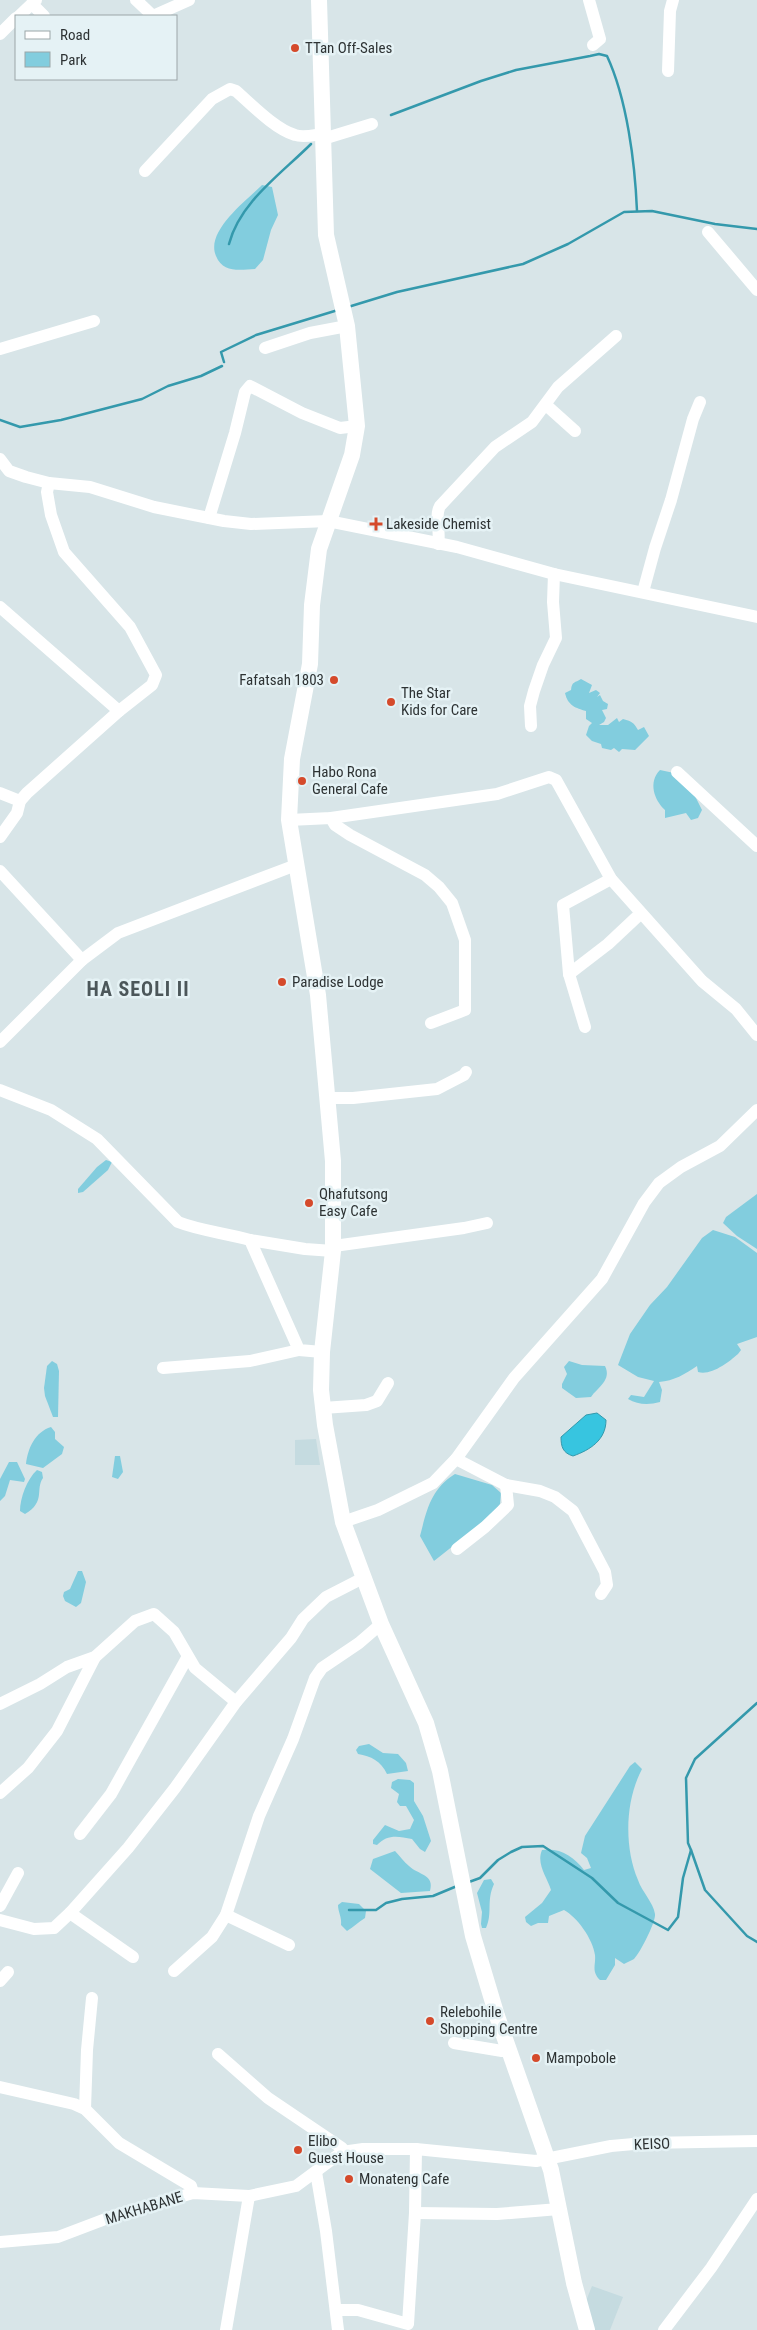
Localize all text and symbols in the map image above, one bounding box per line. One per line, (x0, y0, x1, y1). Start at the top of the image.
legend (15, 15, 178, 80)
text: Road (60, 26, 90, 44)
place label: TTan Off-Sales (305, 39, 392, 57)
marker: TTan Off-Sales (289, 42, 301, 54)
text: Park (60, 51, 87, 69)
place label: Lakeside Chemist (386, 515, 491, 533)
marker: Lakeside Chemist (370, 518, 382, 530)
place label: Fafatsah 1803 (239, 671, 324, 689)
marker: Fafatsah 1803 (328, 674, 340, 686)
place label: The Star Kids for Care (401, 684, 478, 719)
marker: The Star Kids for Care (385, 696, 397, 708)
place label: Habo Rona General Cafe (312, 763, 388, 798)
marker: Habo Rona General Cafe (296, 775, 308, 787)
place label: Paradise Lodge (292, 973, 384, 991)
marker: Paradise Lodge (276, 976, 288, 988)
district label: HA SEOLI II (86, 977, 190, 1001)
place label: Qhafutsong Easy Cafe (319, 1185, 388, 1220)
marker: Qhafutsong Easy Cafe (303, 1197, 315, 1209)
place label: Relebohile Shopping Centre (440, 2003, 538, 2038)
marker: Relebohile Shopping Centre (424, 2015, 436, 2027)
place label: Mampobole (546, 2049, 616, 2067)
marker: Mampobole (530, 2052, 542, 2064)
place label: Elibo Guest House (308, 2132, 384, 2167)
street label: KEISO (634, 2134, 670, 2154)
marker: Elibo Guest House (292, 2144, 304, 2156)
place label: Monateng Cafe (359, 2170, 449, 2188)
marker: Monateng Cafe (343, 2173, 355, 2185)
street label: MAKHABANE (103, 2188, 185, 2228)

